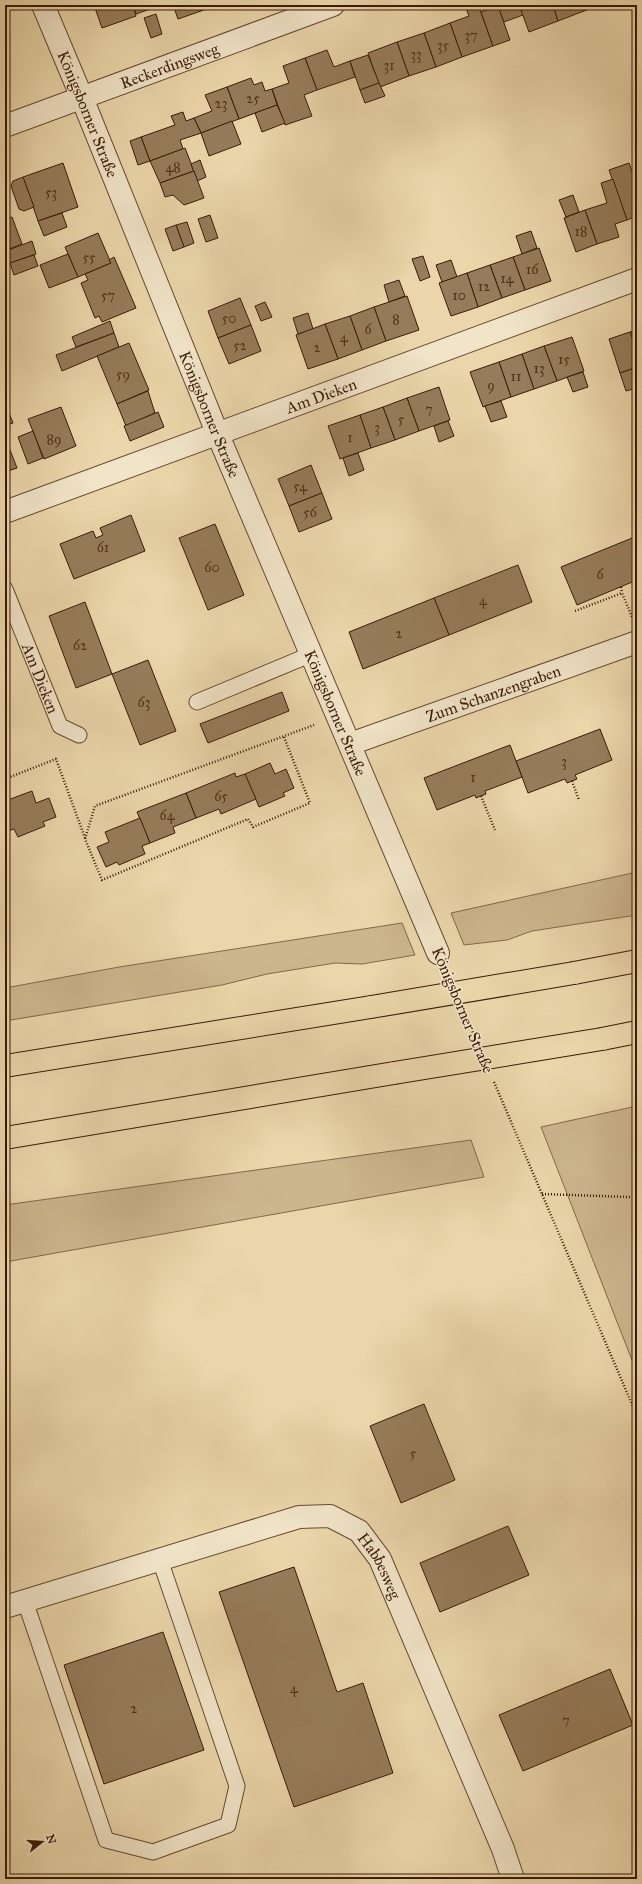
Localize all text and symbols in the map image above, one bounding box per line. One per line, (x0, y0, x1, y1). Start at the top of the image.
house number: 37 (464, 27, 478, 44)
house number: 35 (437, 37, 450, 54)
street label: Reckerdingsweg (117, 38, 222, 92)
house number: 33 (410, 46, 422, 63)
street label: Königsborner Straße (54, 48, 123, 180)
house number: 31 (383, 57, 395, 74)
house number: 25 (246, 90, 260, 107)
house number: 23 (215, 95, 227, 112)
house number: 48 (165, 159, 181, 176)
house number: 53 (45, 184, 57, 201)
house number: 18 (575, 223, 587, 240)
house number: 55 (82, 249, 96, 266)
house number: 16 (526, 261, 539, 278)
house number: 14 (500, 270, 515, 287)
house number: 12 (478, 278, 490, 295)
house number: 57 (101, 287, 115, 304)
house number: 10 (452, 287, 466, 304)
house number: 50 (222, 310, 236, 327)
house number: 8 (392, 311, 400, 328)
house number: 6 (364, 321, 372, 338)
house number: 4 (340, 329, 349, 346)
house number: 52 (233, 337, 247, 354)
house number: 2 (314, 339, 321, 356)
street label: Königsborner Straße (176, 348, 245, 481)
house number: 15 (558, 351, 570, 368)
house number: 13 (533, 360, 545, 377)
house number: 59 (116, 366, 130, 383)
house number: 11 (510, 368, 522, 385)
street label: Am Dieken (282, 374, 359, 417)
house number: 9 (487, 377, 495, 394)
house number: 7 (425, 401, 433, 418)
house number: 5 (398, 411, 405, 428)
house number: 3 (374, 419, 380, 436)
house number: 1 (347, 429, 353, 446)
house number: 89 (47, 431, 61, 448)
house number: 54 (293, 478, 308, 495)
house number: 56 (303, 504, 318, 521)
house number: 61 (97, 539, 110, 556)
house number: 60 (204, 559, 220, 576)
house number: 6 (596, 566, 604, 583)
house number: 4 (479, 592, 488, 609)
house number: 2 (396, 625, 403, 642)
house number: 62 (73, 637, 87, 654)
street label: Am Dieken (18, 639, 63, 716)
street label: Königsborner Straße (301, 647, 371, 779)
street label: Zum Schanzengraben (423, 660, 564, 726)
house number: 63 (138, 694, 150, 711)
house number: 3 (561, 753, 567, 770)
house number: 1 (470, 769, 476, 786)
house number: 65 (214, 788, 228, 805)
house number: 64 (160, 807, 176, 824)
street label: Königsborner Straße (427, 944, 498, 1077)
house number: 5 (410, 1445, 417, 1462)
street label: Habbesweg (354, 1529, 406, 1603)
house number: 4 (290, 1680, 299, 1697)
house number: 2 (131, 1700, 138, 1717)
house number: 7 (562, 1712, 570, 1729)
north arrow (22, 1822, 62, 1862)
text: N (44, 1833, 59, 1846)

